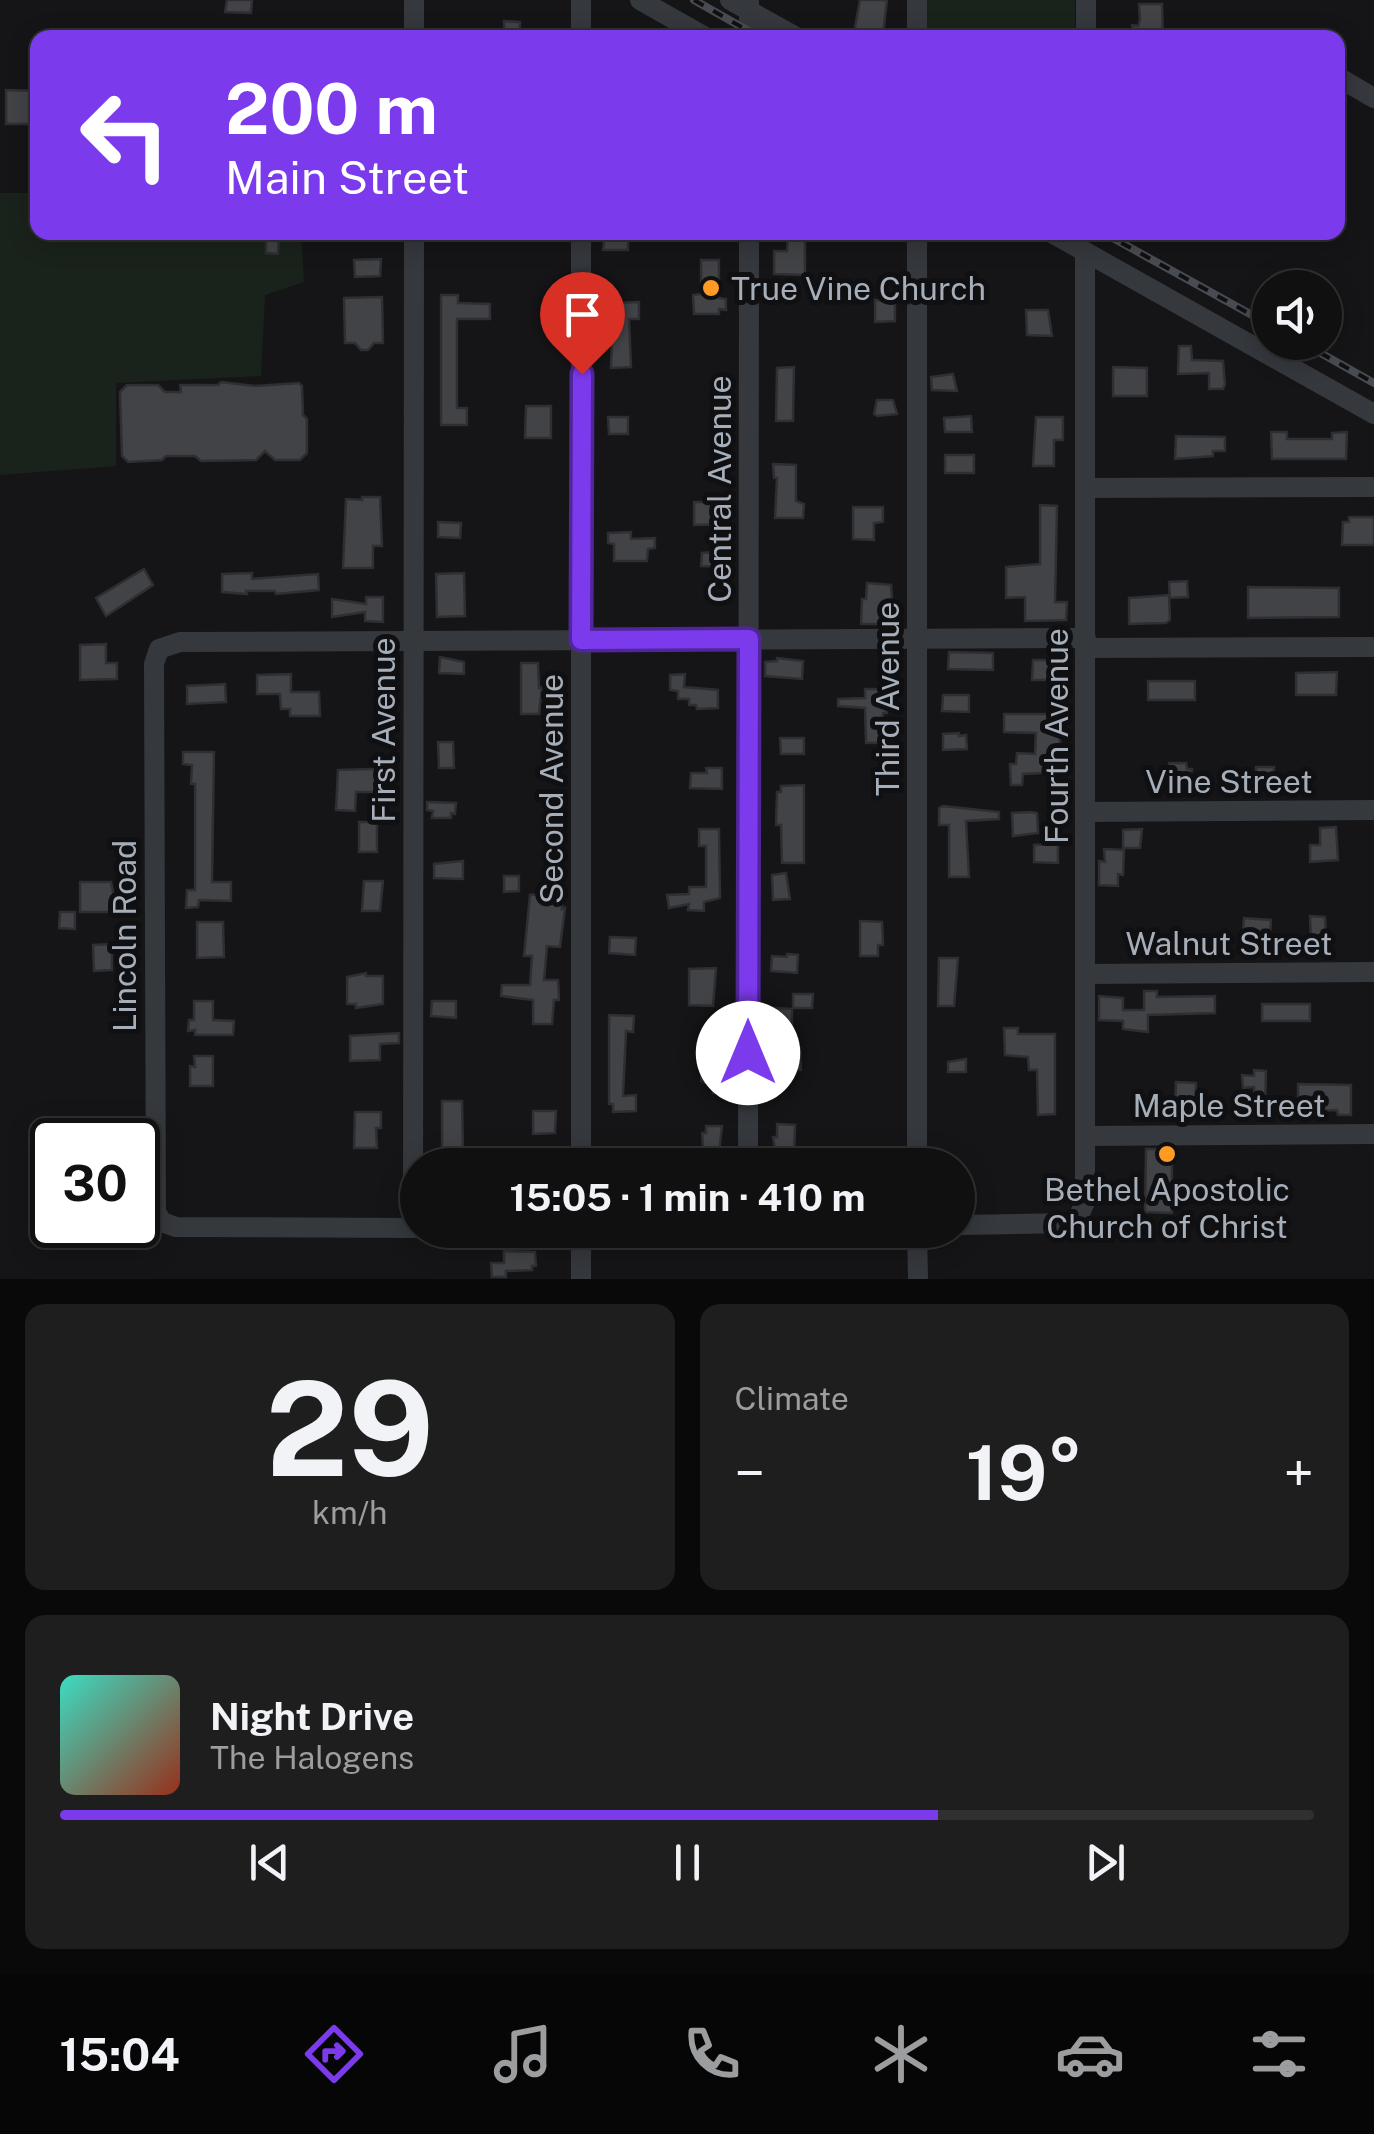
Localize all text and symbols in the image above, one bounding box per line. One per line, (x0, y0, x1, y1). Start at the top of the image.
text: 200 m (225, 67, 438, 150)
icon: left (60, 70, 190, 200)
text: Main Street (225, 151, 469, 204)
place label: True Vine Church (731, 270, 986, 307)
map controls (1252, 270, 1342, 360)
button: sound (1252, 270, 1342, 360)
pin (540, 272, 625, 375)
marker: True Vine Church (700, 277, 722, 299)
icon: arrive (555, 287, 610, 342)
street label: Central Avenue (701, 375, 738, 603)
street label: Third Avenue (869, 602, 906, 796)
street label: Fourth Avenue (1038, 628, 1075, 844)
street label: First Avenue (365, 637, 402, 823)
street label: Second Avenue (533, 674, 570, 904)
street label: Vine Street (1145, 763, 1313, 800)
street label: Lincoln Road (106, 840, 143, 1032)
street label: Walnut Street (1125, 925, 1333, 962)
position arrow (696, 1001, 800, 1105)
street label: Maple Street (1132, 1087, 1326, 1124)
speed limit sign: 30 (30, 1118, 160, 1248)
marker: Bethel Apostolic Church of Christ (1156, 1143, 1178, 1165)
place label: Bethel Apostolic Church of Christ (1044, 1171, 1290, 1245)
text: 15:05 · 1 min · 410 m (510, 1175, 865, 1220)
text: 29 (266, 1353, 434, 1505)
text: Climate (735, 1380, 849, 1417)
text: 19° (966, 1429, 1083, 1517)
text: − (735, 1441, 765, 1505)
text: + (1283, 1441, 1314, 1505)
text: km/h (312, 1494, 387, 1531)
text: Night Drive (210, 1694, 414, 1739)
text: The Halogens (210, 1739, 414, 1776)
icon: previous (242, 1835, 297, 1890)
icon: pause (660, 1835, 715, 1890)
icon: next (1078, 1835, 1133, 1890)
icon: directions (299, 2019, 369, 2089)
icon: music (488, 2019, 558, 2089)
icon: phone (677, 2019, 747, 2089)
icon: climate (866, 2019, 936, 2089)
icon: car (1055, 2019, 1125, 2089)
icon: filters (1244, 2019, 1314, 2089)
text: 15:04 (60, 2028, 180, 2081)

